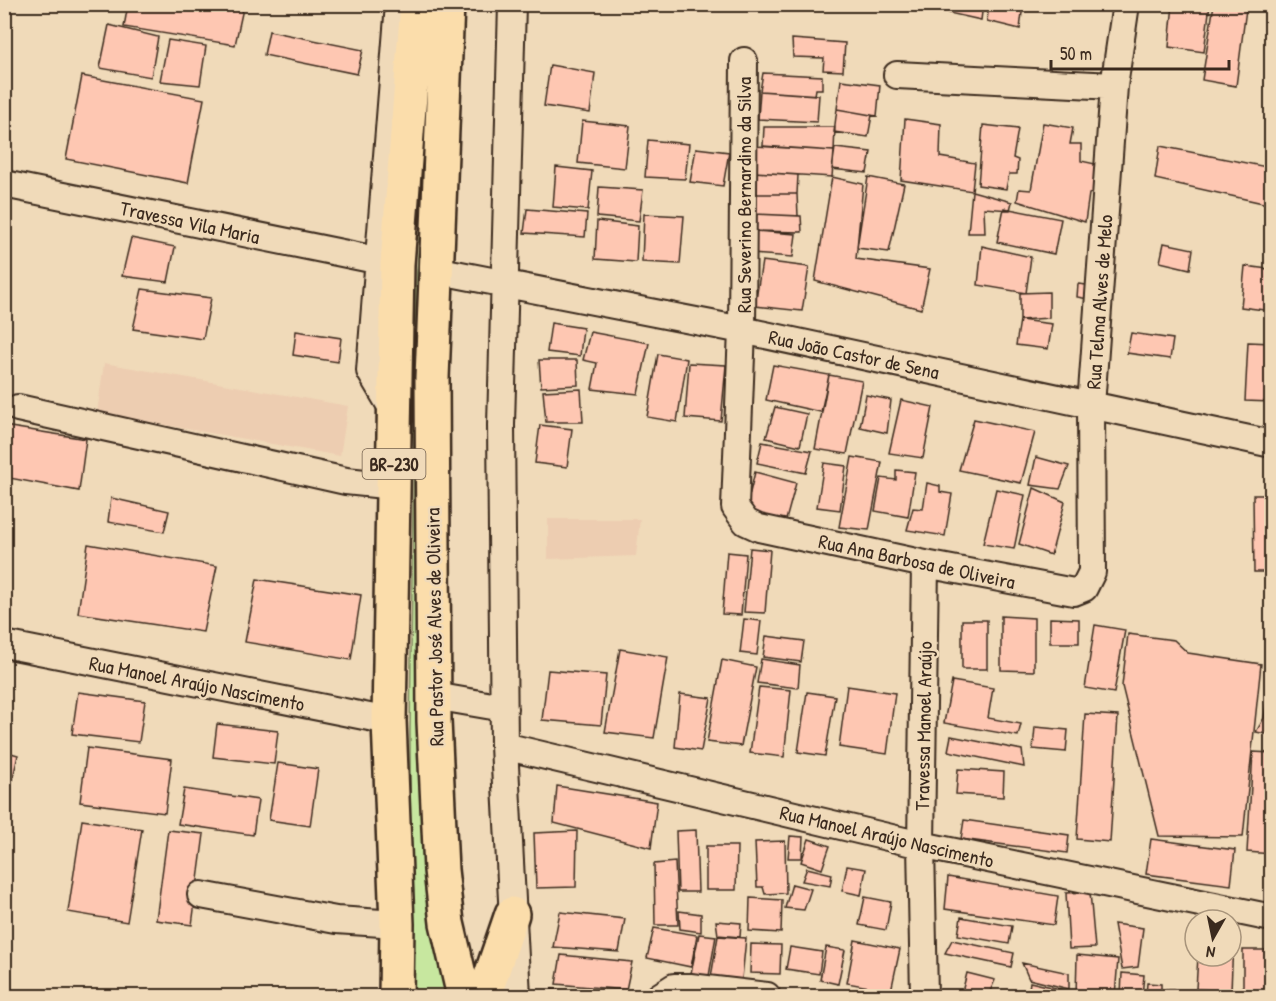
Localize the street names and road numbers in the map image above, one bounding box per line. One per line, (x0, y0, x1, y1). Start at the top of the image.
street label: Rua Severino Bernardino da Silva (730, 77, 757, 313)
street label: Travessa Vila Maria (118, 194, 262, 250)
street label: Rua Telma Alves de Melo (1079, 214, 1119, 390)
street label: Rua João Castor de Sena (766, 323, 942, 385)
road number: BR-230 (362, 449, 426, 479)
street label: Rua Pastor José Alves de Oliveira (418, 508, 450, 746)
street label: Rua Ana Barbosa de Oliveira (816, 527, 1018, 595)
street label: Travessa Manoel Araújo (908, 641, 938, 811)
street label: Rua Manoel Araújo Nascimento (87, 649, 307, 717)
street label: Rua Manoel Araújo Nascimento (777, 798, 997, 874)

